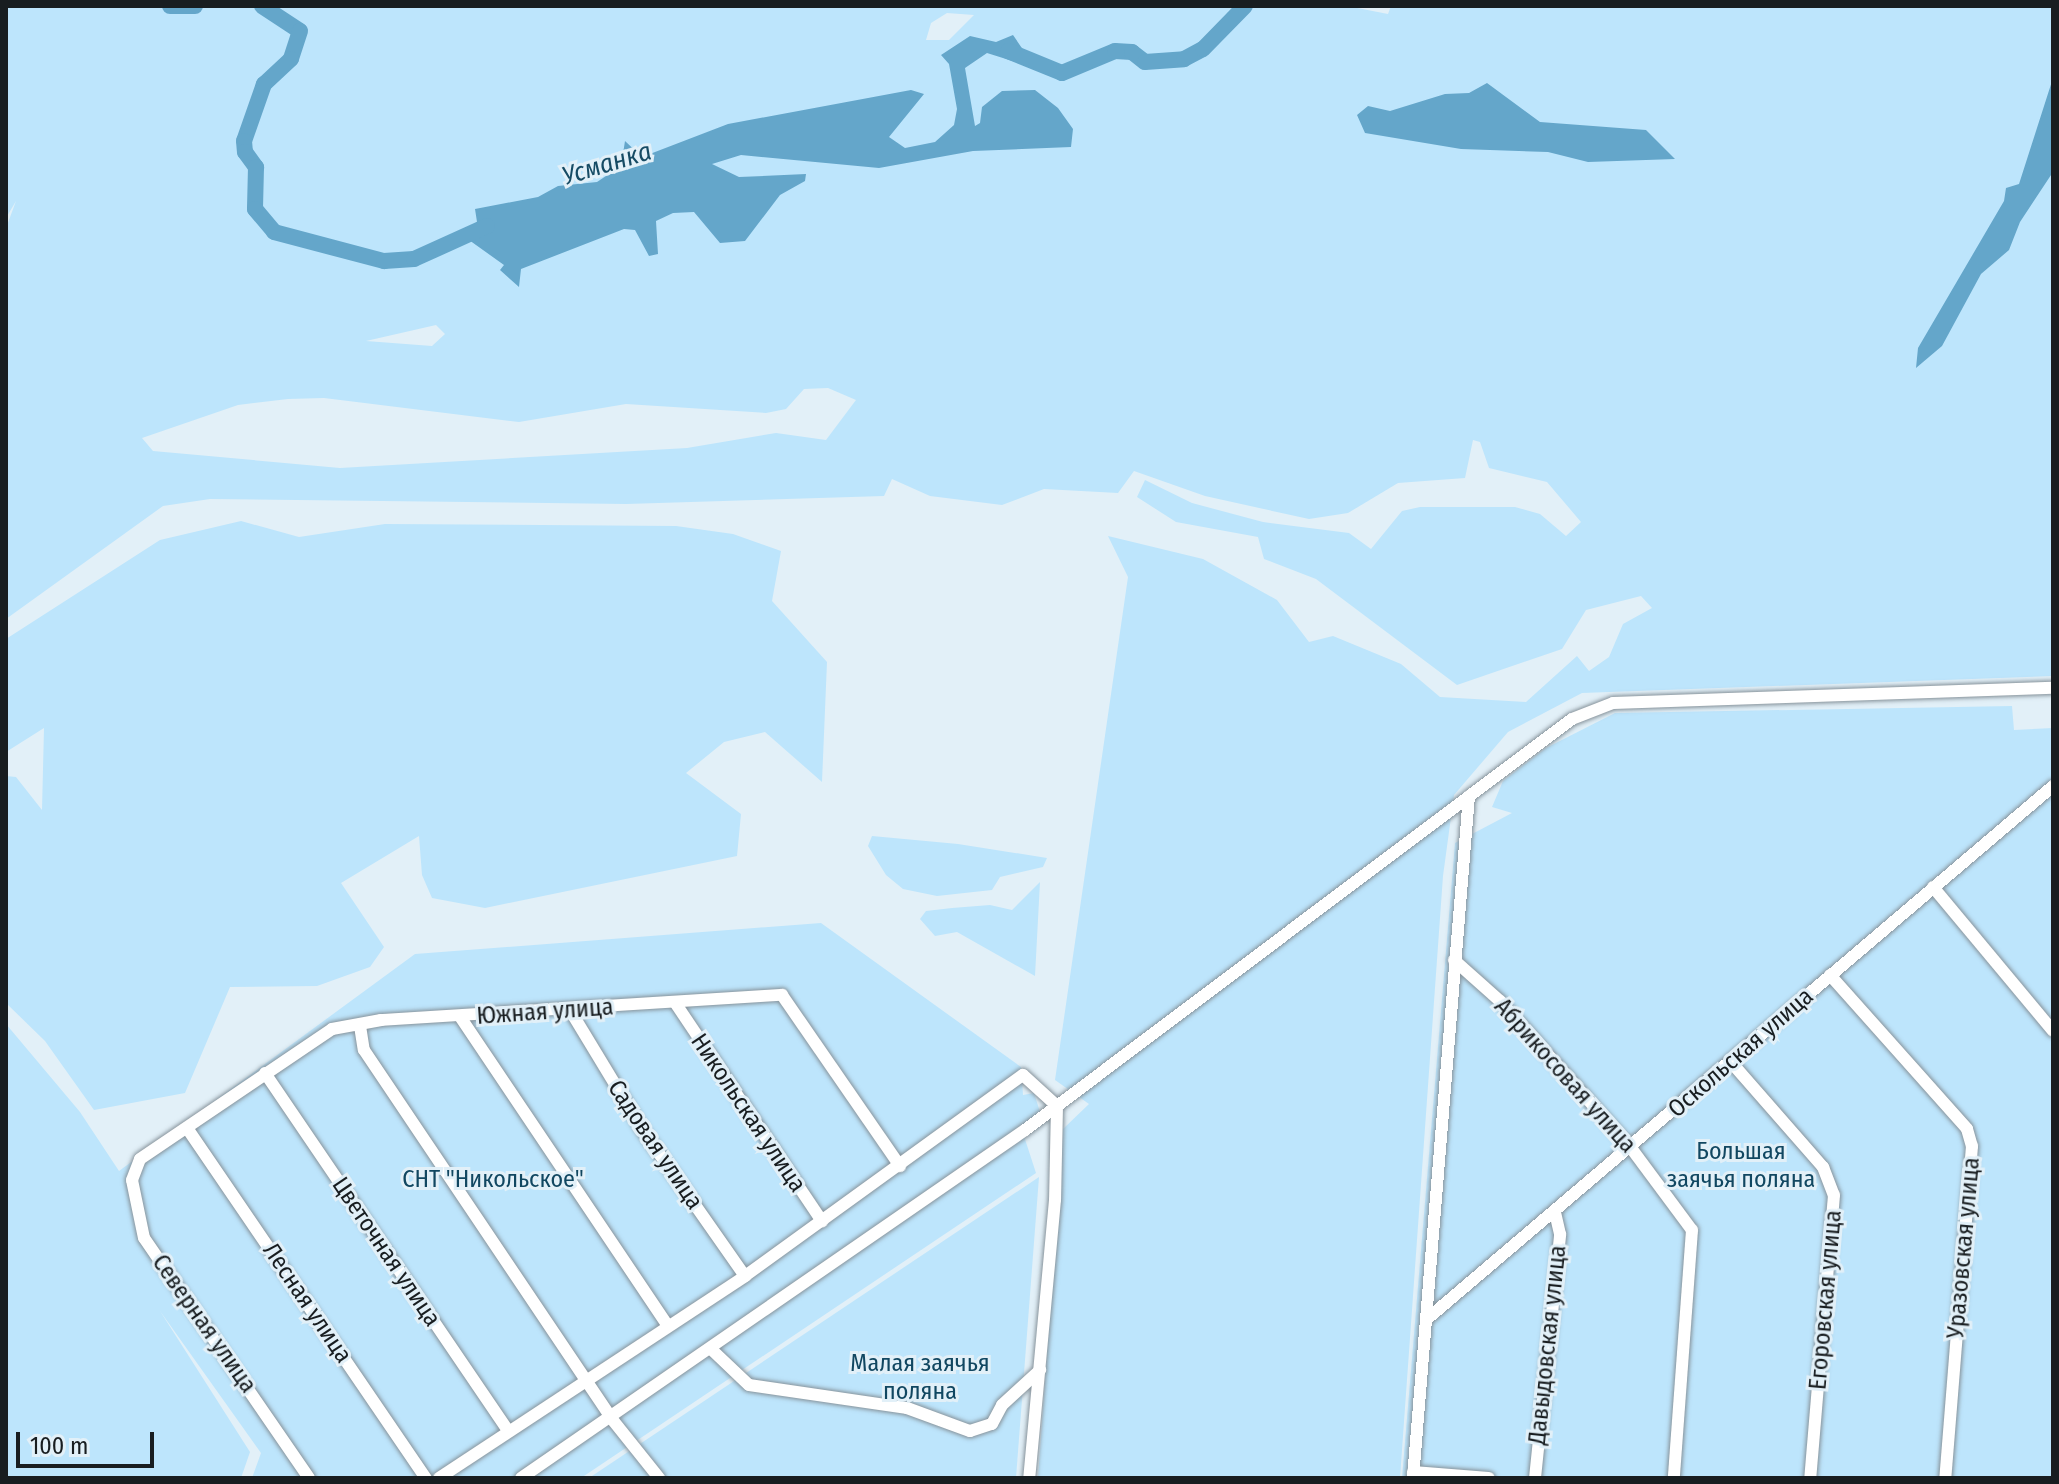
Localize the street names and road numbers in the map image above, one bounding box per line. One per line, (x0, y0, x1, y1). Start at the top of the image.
street label: Оскольская улица (1663, 982, 1819, 1124)
street label: Южная улица (476, 993, 614, 1031)
street label: Абрикосовая улица (1488, 993, 1642, 1159)
street label: Никольская улица (684, 1028, 812, 1198)
street label: Садовая улица (601, 1075, 709, 1215)
street label: Уразовская улица (1942, 1156, 1986, 1340)
street label: Цветочная улица (326, 1172, 446, 1332)
street label: Егоровская улица (1804, 1209, 1848, 1391)
street label: Лесная улица (256, 1238, 358, 1368)
street label: Давыдовская улица (1523, 1244, 1573, 1446)
street label: Северная улица (146, 1249, 262, 1399)

